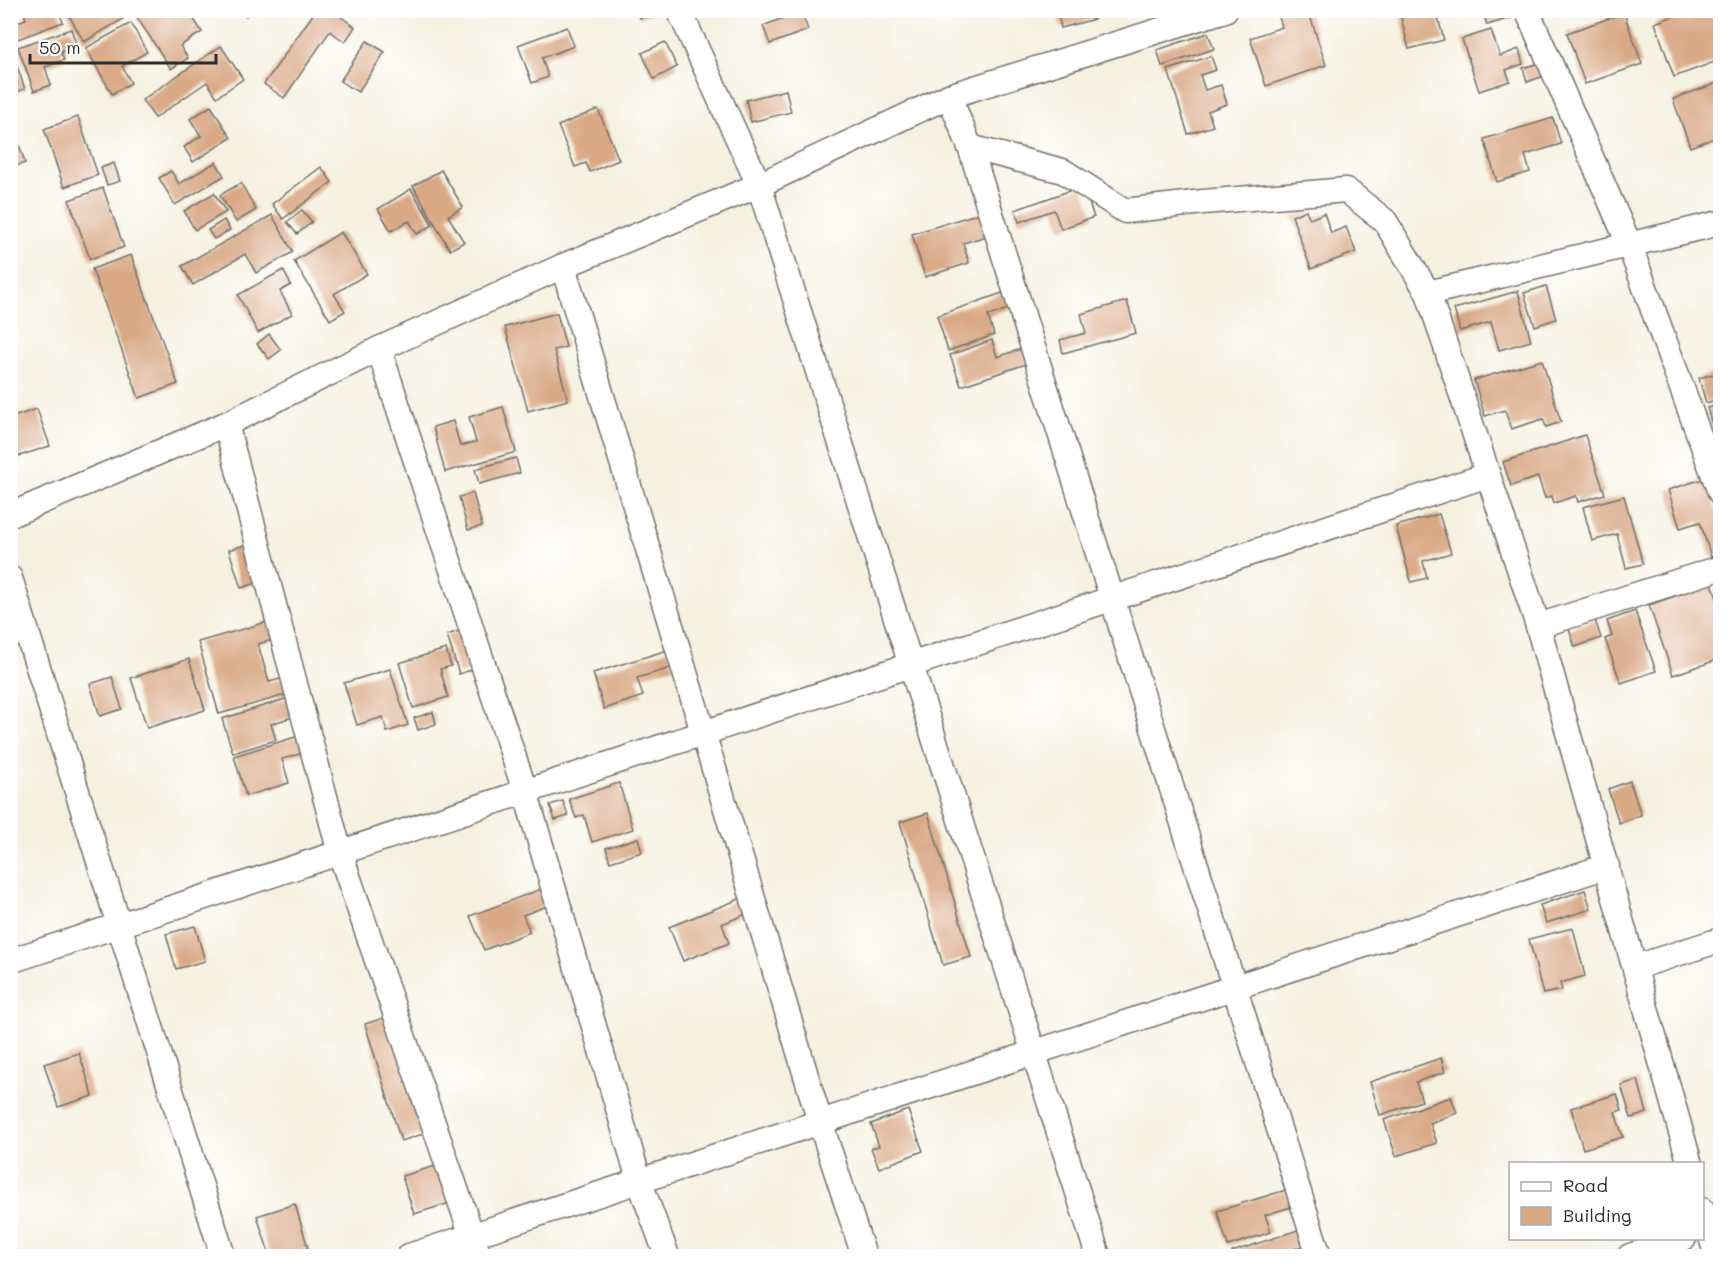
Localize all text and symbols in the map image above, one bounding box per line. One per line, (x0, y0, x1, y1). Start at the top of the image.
scale bar (30, 27, 216, 65)
text: 50 m (39, 35, 81, 59)
legend (1509, 1162, 1704, 1240)
text: Road (1563, 1173, 1608, 1197)
text: Building (1563, 1203, 1631, 1227)

